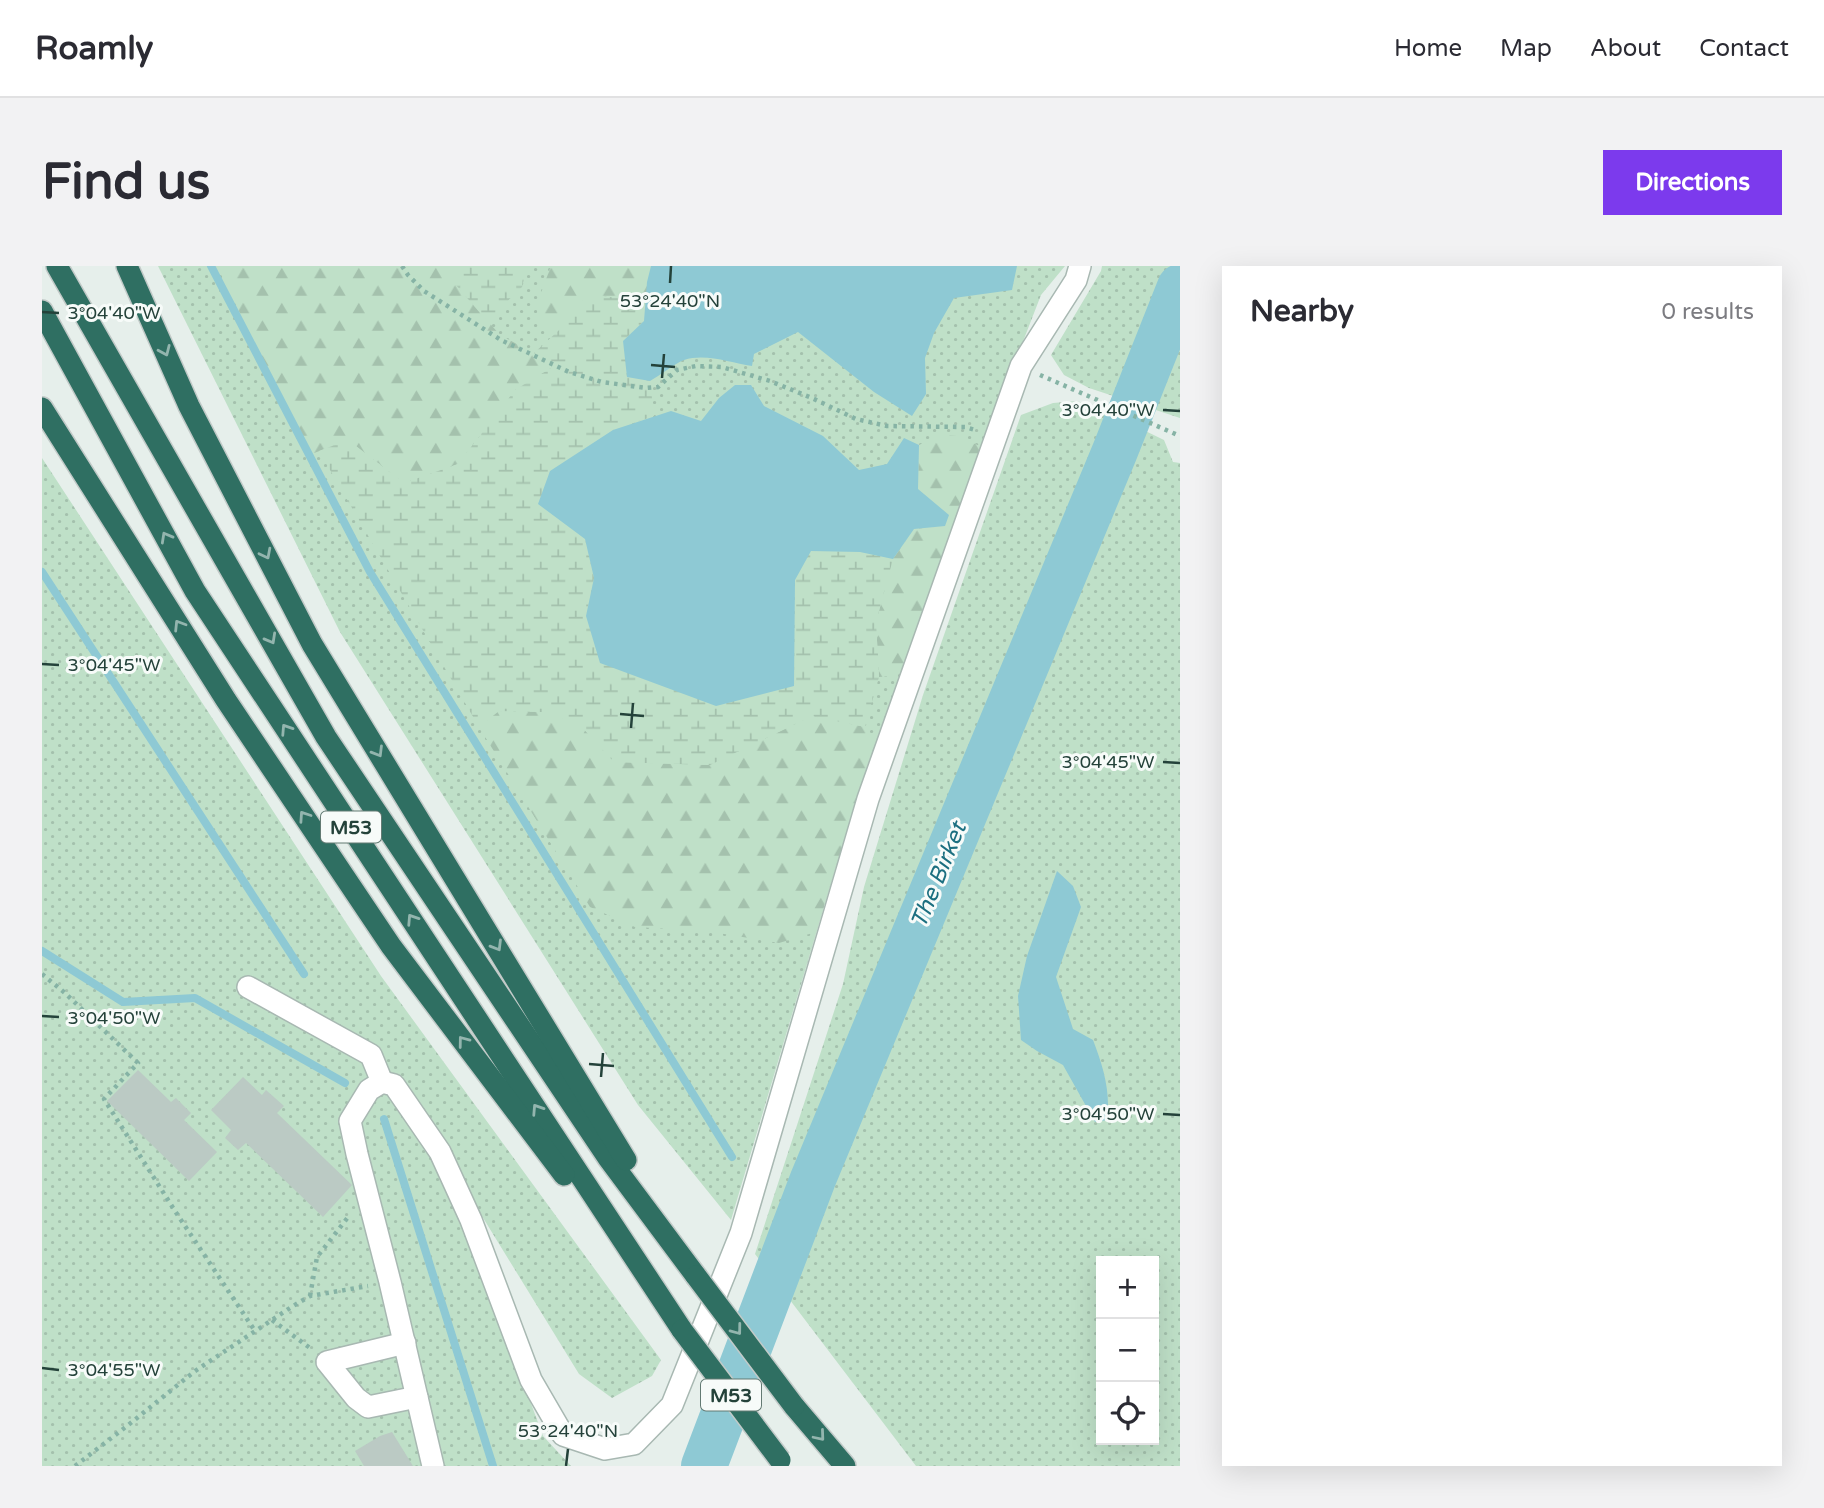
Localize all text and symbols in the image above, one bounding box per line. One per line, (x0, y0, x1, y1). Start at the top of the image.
text: Roamly (35, 29, 153, 68)
text: Home (1394, 34, 1462, 63)
text: Map (1500, 34, 1552, 63)
text: About (1590, 34, 1661, 63)
text: Contact (1699, 34, 1789, 63)
button: Directions (1603, 150, 1782, 215)
text: Find us (42, 153, 210, 212)
text: 53°24'40"N (620, 290, 720, 312)
text: Nearby (1250, 293, 1354, 330)
text: 0 results (1661, 298, 1754, 326)
text: 3°04'40"W (68, 302, 160, 324)
one-way arrow (157, 344, 171, 356)
text: 3°04'40"W (1062, 399, 1154, 421)
one-way arrow (161, 531, 174, 544)
one-way arrow (258, 547, 271, 560)
one-way arrow (174, 620, 187, 633)
one-way arrow (263, 632, 276, 644)
text: 3°04'45"W (68, 654, 160, 676)
one-way arrow (282, 724, 295, 737)
one-way arrow (370, 745, 383, 758)
text: 3°04'45"W (1062, 751, 1154, 773)
one-way arrow (299, 810, 312, 823)
road number: M53 (321, 812, 381, 842)
water label: The Birket (905, 816, 974, 932)
one-way arrow (407, 914, 420, 927)
one-way arrow (488, 939, 501, 952)
text: 3°04'50"W (68, 1007, 160, 1029)
one-way arrow (459, 1037, 472, 1049)
text: 3°04'50"W (1062, 1103, 1154, 1125)
one-way arrow (532, 1104, 545, 1117)
map controls (1096, 1256, 1159, 1445)
button: + (1096, 1256, 1159, 1319)
button: − (1096, 1319, 1159, 1382)
one-way arrow (729, 1323, 742, 1335)
text: 3°04'55"W (68, 1359, 160, 1381)
road number: M53 (701, 1380, 761, 1410)
button: locate (1096, 1382, 1159, 1445)
text: 53°24'40"N (518, 1420, 618, 1442)
one-way arrow (812, 1428, 824, 1441)

